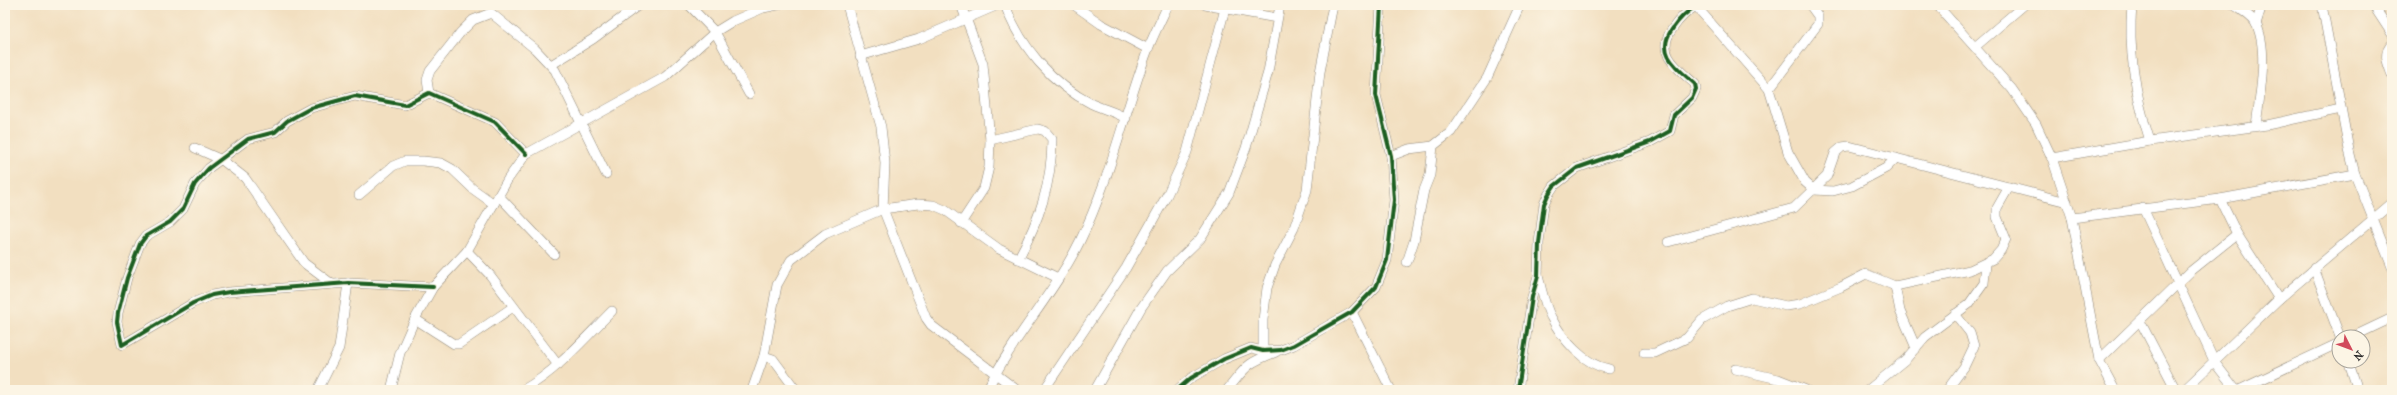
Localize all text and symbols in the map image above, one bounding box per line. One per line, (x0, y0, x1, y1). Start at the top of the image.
north arrow (2331, 329, 2371, 369)
text: N (2350, 348, 2366, 363)

